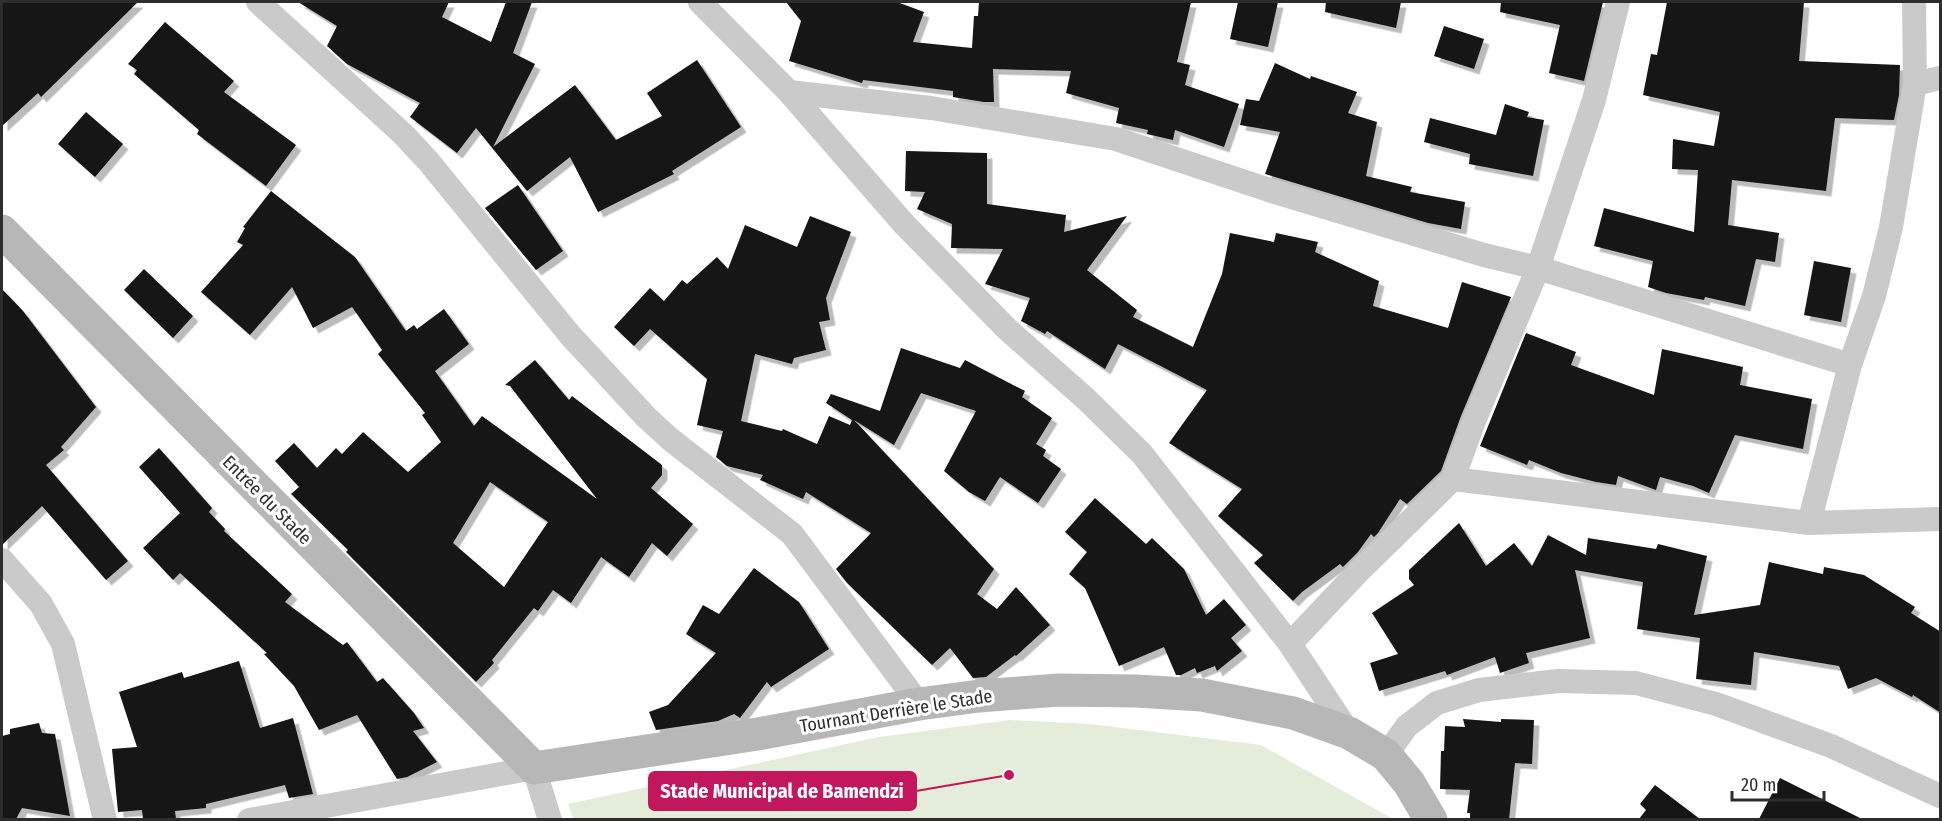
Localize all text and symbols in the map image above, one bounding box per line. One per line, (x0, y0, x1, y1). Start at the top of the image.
street label: Entrée du Stade (218, 451, 316, 549)
street label: Tournant Derrière le Stade (798, 685, 994, 737)
scale bar (1732, 764, 1824, 802)
callout: Stade Municipal de Bamendzi (649, 772, 916, 810)
text: 20 m (1741, 774, 1776, 796)
text: Stade Municipal de Bamendzi (660, 779, 904, 803)

